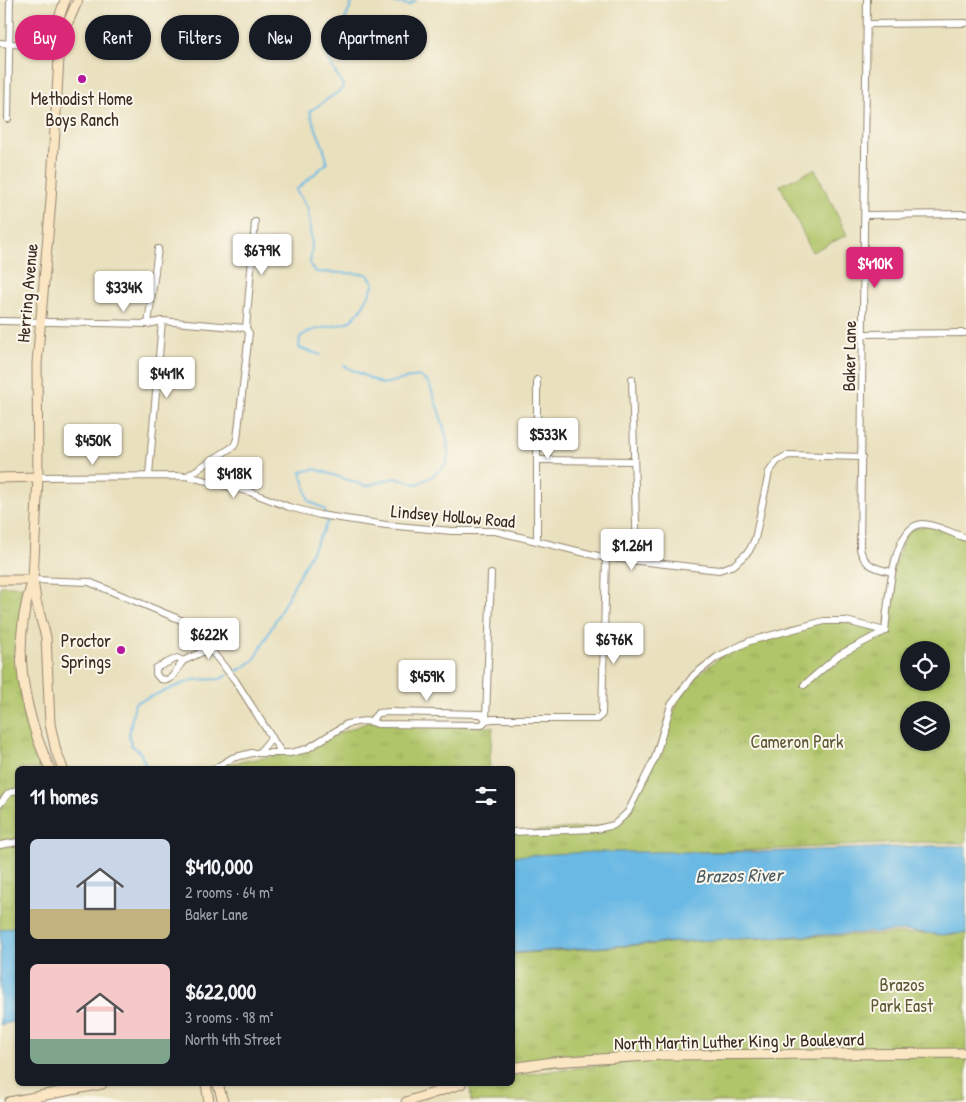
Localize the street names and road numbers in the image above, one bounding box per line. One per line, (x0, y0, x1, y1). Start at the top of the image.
street label: Herring Avenue (10, 242, 44, 344)
street label: Baker Lane (836, 320, 862, 392)
street label: Lindsey Hollow Road (390, 498, 516, 534)
street label: North Martin Luther King Jr Boulevard (614, 1026, 864, 1056)

